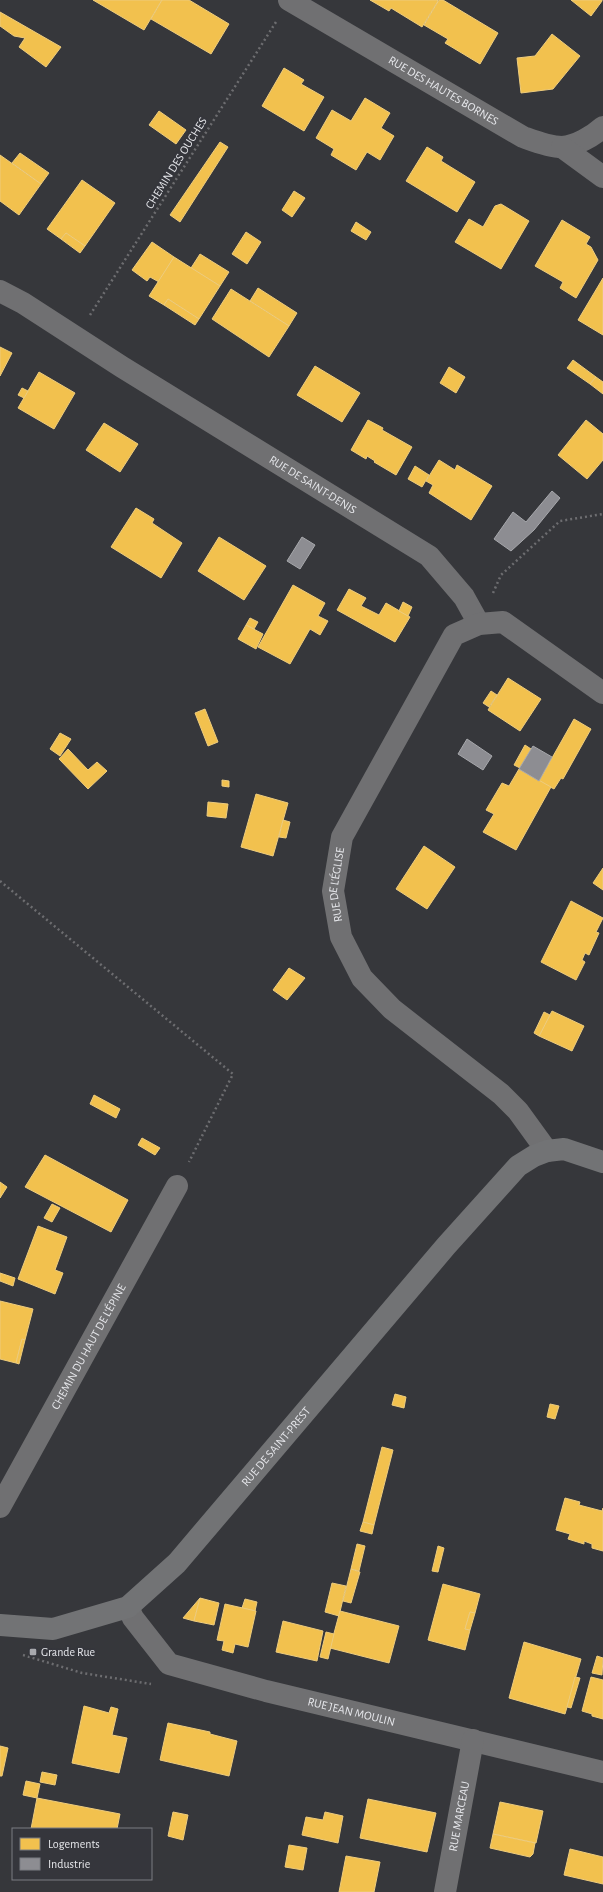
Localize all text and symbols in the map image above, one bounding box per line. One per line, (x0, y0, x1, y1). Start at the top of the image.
street label: RUE DES HAUTES BORNES (386, 54, 501, 127)
street label: CHEMIN DES OUCHES (143, 115, 209, 211)
street label: RUE DE SAINT-DENIS (267, 453, 359, 516)
street label: RUE DE L'ÉGLISE (327, 846, 346, 923)
street label: CHEMIN DU HAUT DE L'ÉPINE (49, 1282, 128, 1412)
street label: RUE DE SAINT-PREST (239, 1405, 313, 1488)
place label: Grande Rue (41, 1646, 95, 1658)
marker: Grande Rue (28, 1647, 38, 1657)
street label: RUE JEAN MOULIN (307, 1695, 396, 1728)
street label: RUE MARCEAU (447, 1780, 471, 1852)
legend (12, 1828, 152, 1880)
text: Logements (48, 1838, 100, 1850)
text: Industrie (48, 1858, 90, 1870)

